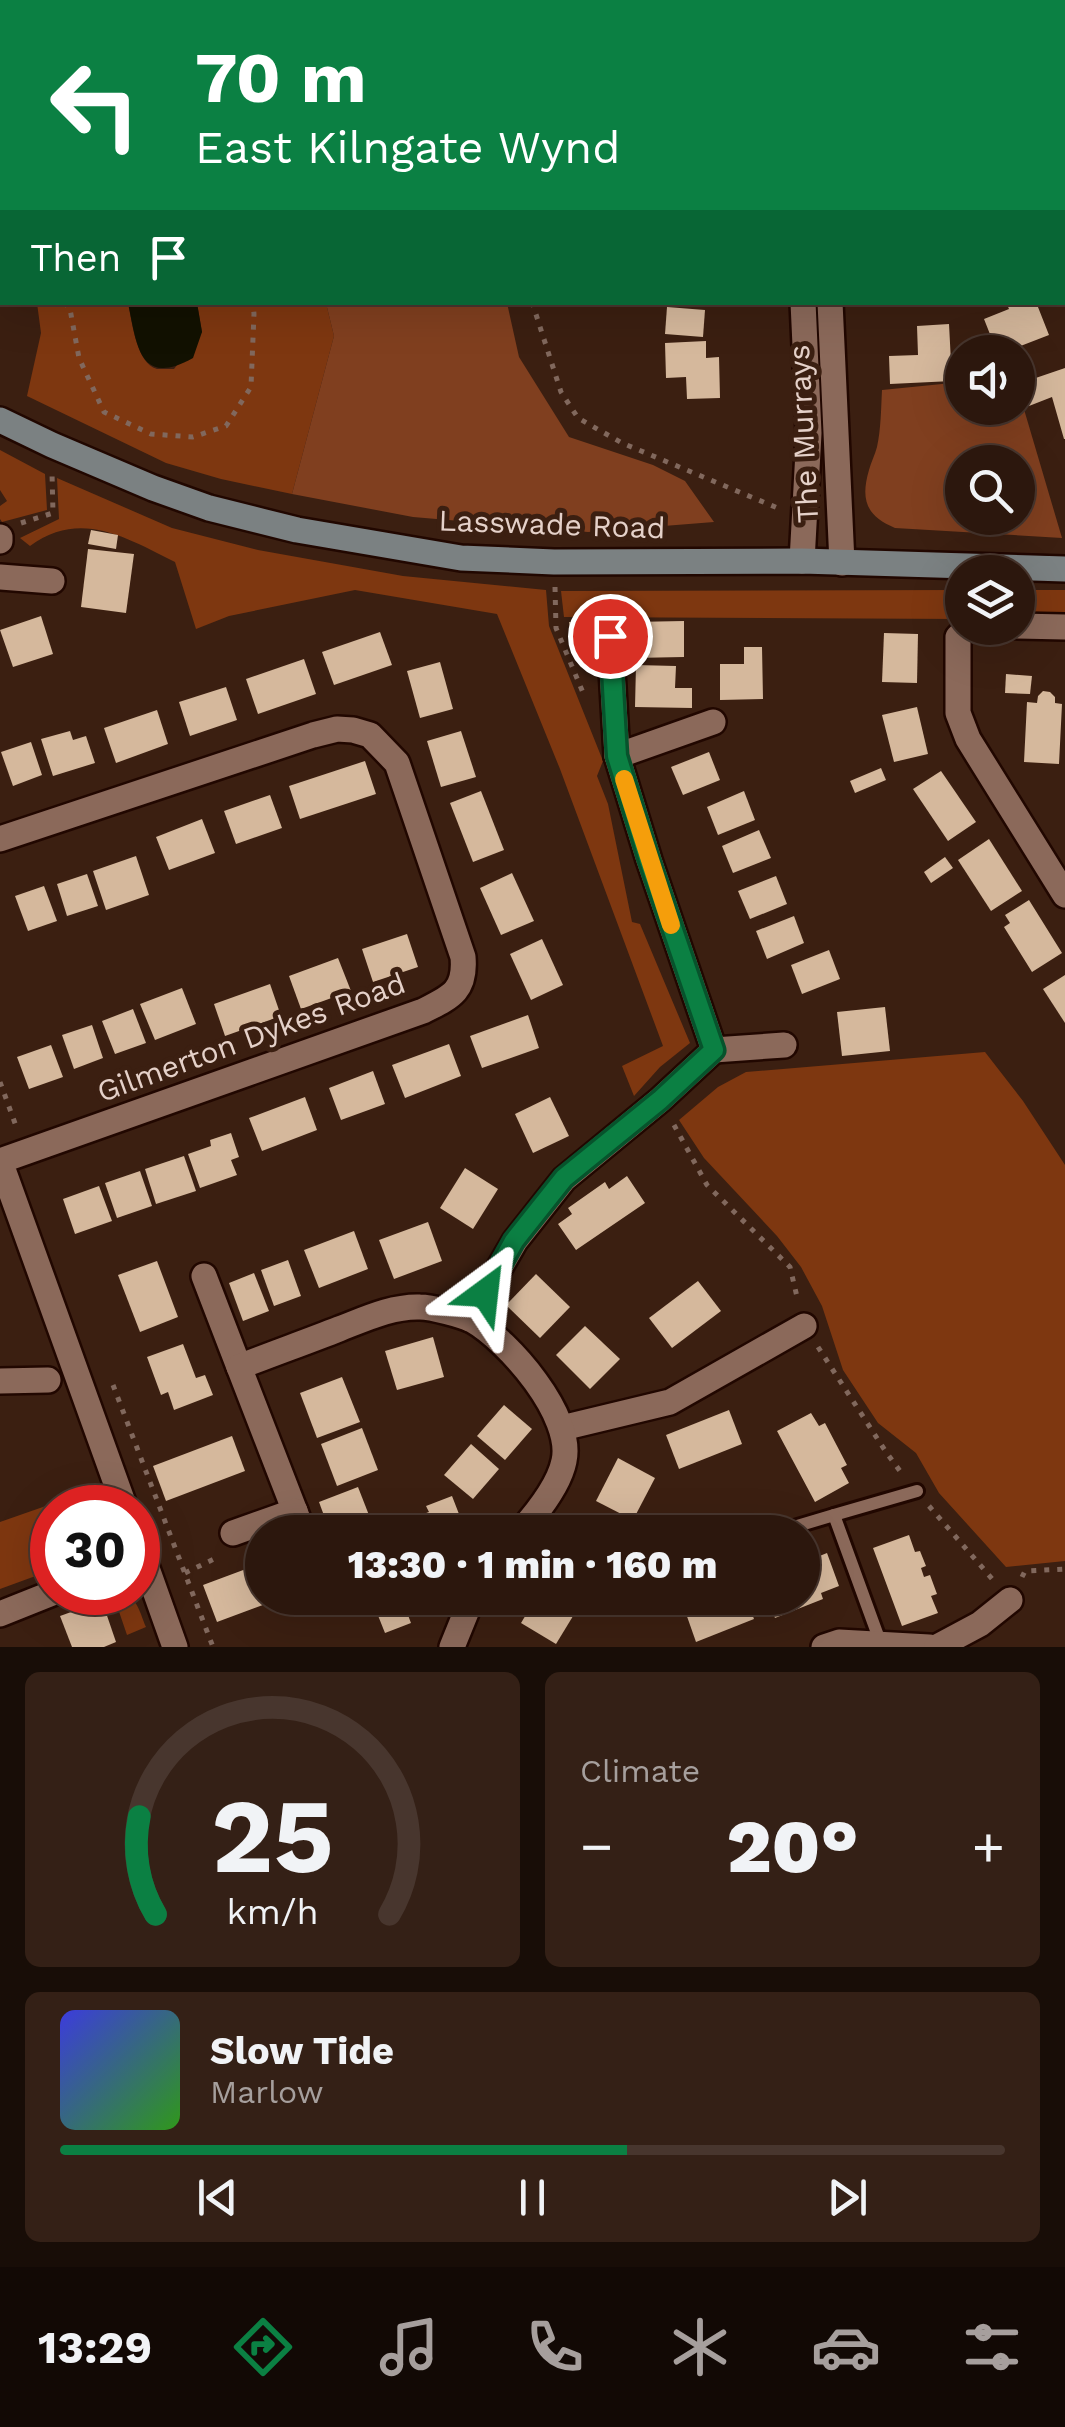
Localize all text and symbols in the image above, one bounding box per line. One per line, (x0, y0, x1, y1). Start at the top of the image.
text: 70 m (195, 37, 367, 119)
icon: left (30, 40, 160, 170)
text: East Kilngate Wynd (195, 121, 620, 174)
icon: arrive (141, 230, 196, 285)
text: Then (30, 236, 121, 280)
map controls (945, 335, 1035, 645)
button: sound (945, 335, 1035, 425)
street label: The Murrays (781, 344, 825, 524)
button: search (945, 445, 1035, 535)
street label: Lasswade Road (438, 503, 666, 545)
button: layers (945, 555, 1035, 645)
pin (568, 594, 653, 679)
icon: arrive (583, 609, 638, 664)
street label: Gilmerton Dykes Road (92, 965, 410, 1109)
position arrow (433, 1241, 537, 1345)
speed limit sign: 30 (30, 1485, 160, 1615)
text: 13:30 · 1 min · 160 m (348, 1543, 717, 1587)
text: Climate (580, 1752, 700, 1790)
text: 25 (211, 1775, 334, 1897)
text: 20° (726, 1802, 859, 1890)
text: − (580, 1814, 613, 1878)
text: + (972, 1814, 1005, 1878)
text: km/h (226, 1891, 319, 1933)
text: Slow Tide (210, 2029, 394, 2073)
text: Marlow (210, 2073, 324, 2111)
icon: previous (190, 2170, 245, 2225)
icon: pause (505, 2170, 560, 2225)
icon: next (820, 2170, 875, 2225)
icon: directions (228, 2312, 298, 2382)
icon: music (374, 2312, 444, 2382)
icon: phone (520, 2312, 590, 2382)
icon: climate (665, 2312, 735, 2382)
icon: car (811, 2312, 881, 2382)
icon: filters (957, 2312, 1027, 2382)
text: 13:29 (38, 2321, 152, 2374)

